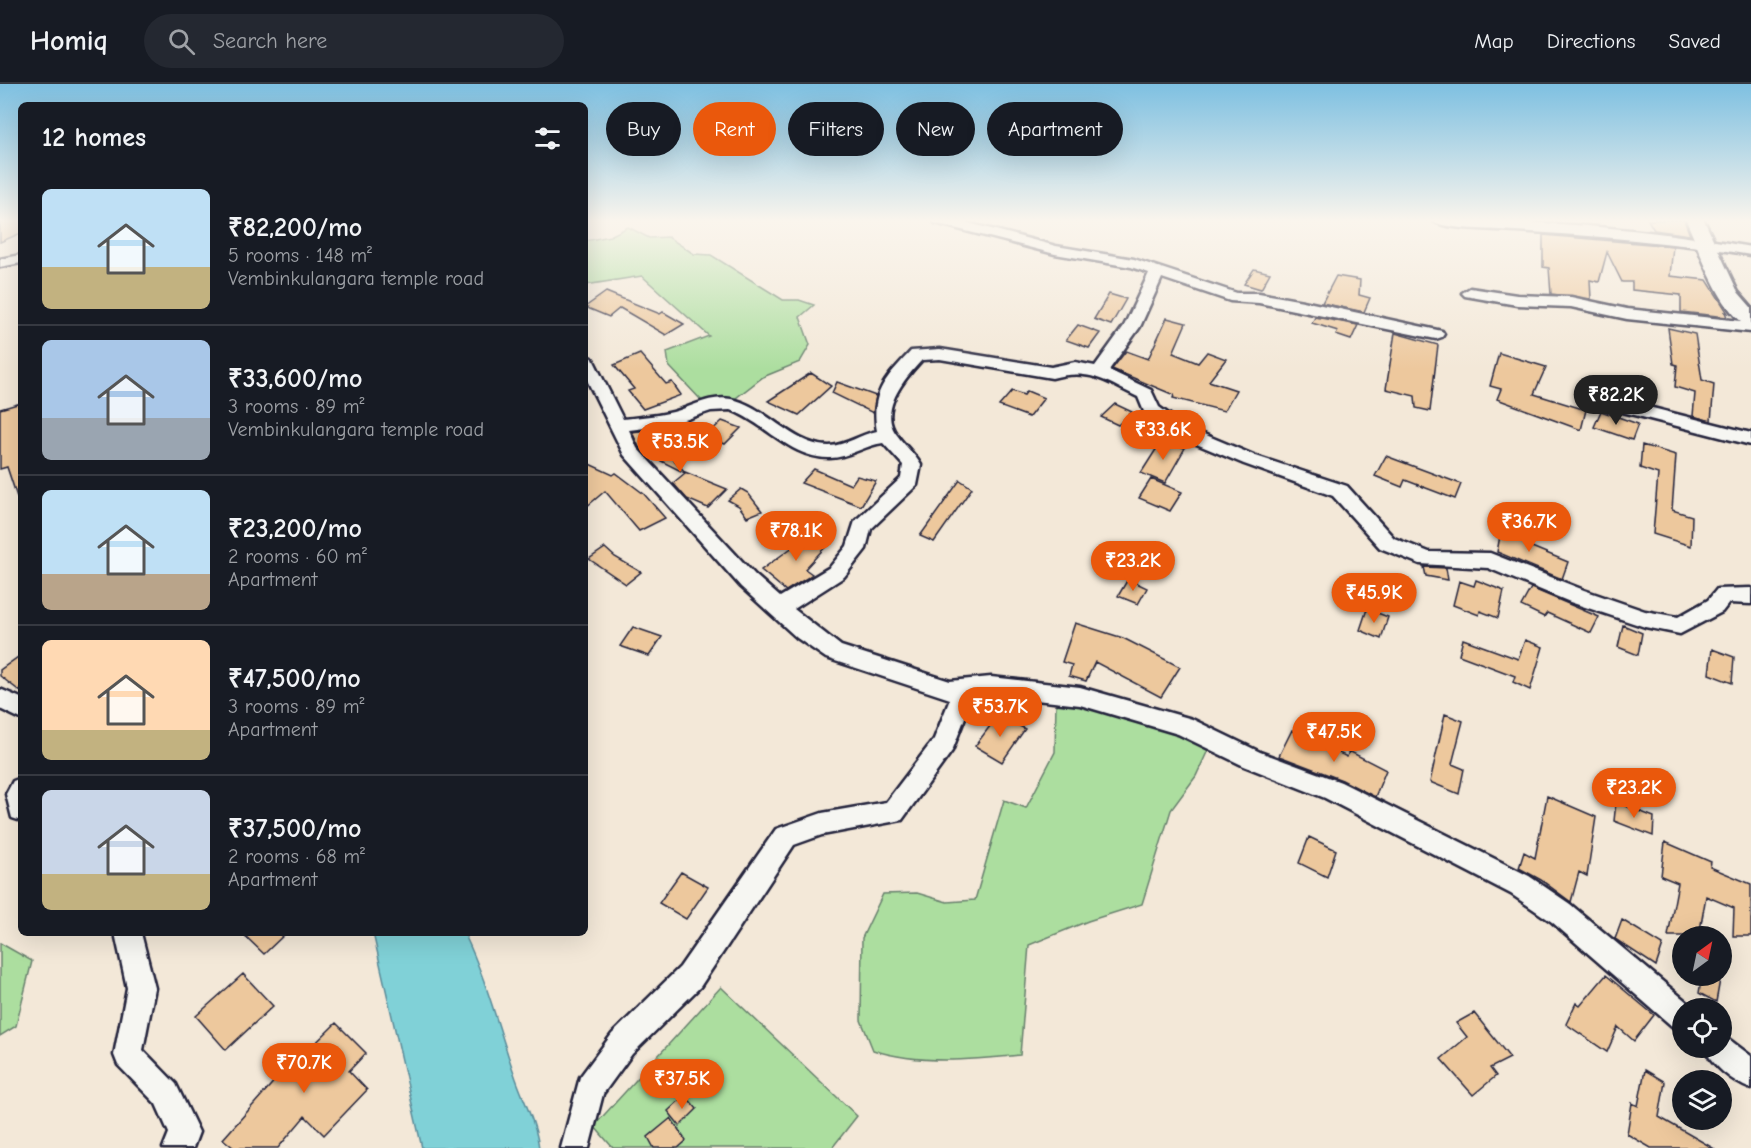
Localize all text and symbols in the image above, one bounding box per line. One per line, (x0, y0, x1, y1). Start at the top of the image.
search box (144, 14, 564, 68)
text: Homiq (30, 25, 108, 57)
icon: search (165, 25, 198, 58)
text: Search here (213, 28, 327, 54)
text: Map (1474, 29, 1514, 53)
text: Directions (1547, 29, 1636, 53)
text: Saved (1669, 29, 1721, 53)
chip: Buy (606, 102, 681, 156)
chip: Rent (693, 102, 776, 156)
chip: Filters (788, 102, 884, 156)
chip: New (896, 102, 975, 156)
chip: Apartment (987, 102, 1123, 156)
icon: filters (531, 122, 564, 155)
text: 12 homes (42, 123, 146, 153)
icon: home (90, 213, 162, 285)
text: ₹82,200/mo (228, 213, 362, 243)
text: 5 rooms · 148 m² (228, 244, 372, 267)
text: Vembinkulangara temple road (228, 267, 484, 290)
icon: home (90, 364, 162, 436)
text: ₹33,600/mo (228, 364, 362, 394)
pin: ₹82.2K (1567, 375, 1665, 426)
text: ₹82.2K (1588, 383, 1644, 406)
text: 3 rooms · 89 m² (228, 395, 364, 418)
pin: ₹33.6K (1114, 410, 1212, 461)
text: Vembinkulangara temple road (228, 418, 484, 441)
text: ₹33.6K (1135, 418, 1191, 441)
pin: ₹53.5K (631, 422, 729, 473)
text: ₹53.5K (651, 430, 709, 453)
pin: ₹36.7K (1480, 502, 1578, 553)
text: ₹36.7K (1501, 510, 1557, 533)
pin: ₹78.1K (747, 511, 845, 562)
icon: home (90, 514, 162, 586)
text: ₹23,200/mo (228, 514, 362, 544)
text: ₹78.1K (770, 519, 822, 542)
pin: ₹23.2K (1084, 541, 1182, 592)
text: 2 rooms · 60 m² (228, 545, 367, 568)
text: ₹23.2K (1105, 549, 1161, 572)
text: Apartment (228, 568, 318, 591)
pin: ₹45.9K (1325, 573, 1423, 624)
text: ₹45.9K (1346, 581, 1402, 604)
icon: home (90, 664, 162, 736)
text: ₹47,500/mo (228, 664, 361, 694)
pin: ₹53.7K (951, 687, 1049, 738)
text: 3 rooms · 89 m² (228, 695, 364, 718)
text: ₹53.7K (972, 695, 1028, 718)
pin: ₹47.5K (1285, 712, 1383, 763)
text: Apartment (228, 718, 318, 741)
text: ₹47.5K (1306, 720, 1362, 743)
pin: ₹23.2K (1585, 768, 1683, 819)
text: ₹23.2K (1606, 776, 1662, 799)
icon: home (90, 814, 162, 886)
text: ₹37,500/mo (228, 814, 361, 844)
text: 2 rooms · 68 m² (228, 845, 365, 868)
text: Apartment (228, 868, 318, 891)
north arrow (1672, 926, 1732, 986)
map controls (1672, 926, 1732, 1130)
button: locate (1672, 998, 1732, 1058)
pin: ₹70.7K (255, 1043, 353, 1094)
text: ₹70.7K (276, 1051, 332, 1074)
pin: ₹37.5K (633, 1059, 731, 1110)
text: ₹37.5K (654, 1067, 710, 1090)
button: layers (1672, 1070, 1732, 1130)

